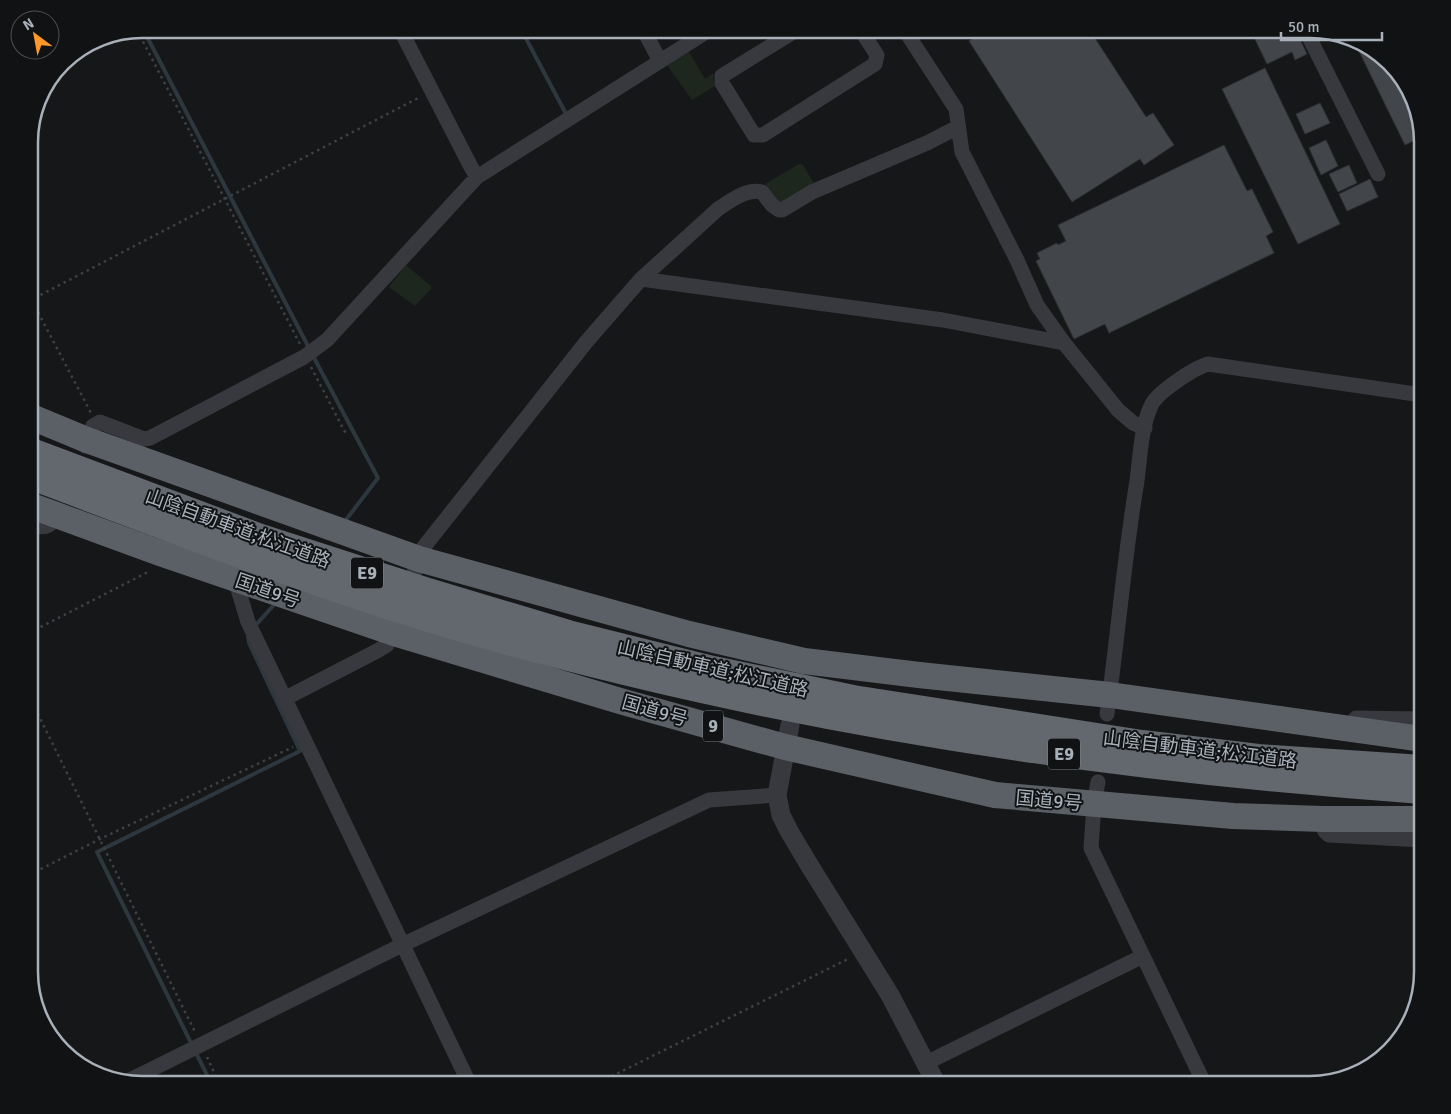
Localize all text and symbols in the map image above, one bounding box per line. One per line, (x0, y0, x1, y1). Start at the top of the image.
north arrow (10, 10, 60, 60)
scale bar (1281, 10, 1382, 42)
text: N (20, 15, 37, 34)
text: 50 m (1288, 18, 1319, 36)
street label: 山陰自動車道;松江道路 (142, 484, 333, 574)
road number: E9 (351, 558, 383, 588)
street label: 国道9号 (232, 569, 303, 613)
street label: 山陰自動車道;松江道路 (615, 635, 811, 703)
street label: 国道9号 (619, 690, 690, 732)
road number: 9 (703, 710, 723, 741)
street label: 山陰自動車道;松江道路 (1102, 726, 1298, 774)
road number: E9 (1048, 739, 1080, 770)
street label: 国道9号 (1014, 786, 1083, 816)

